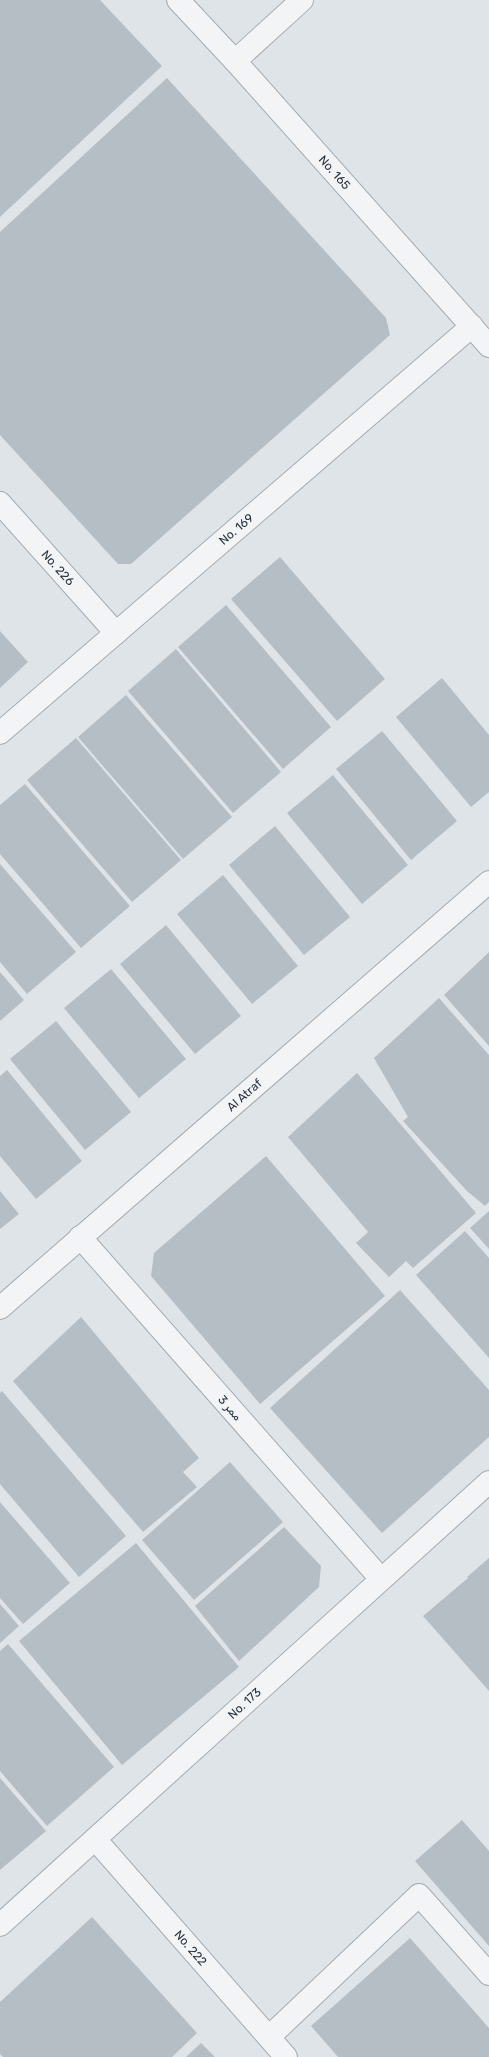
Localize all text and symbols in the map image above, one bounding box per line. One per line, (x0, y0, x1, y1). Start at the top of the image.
street label: No. 165 (316, 153, 353, 192)
street label: No. 169 (216, 511, 256, 548)
street label: No. 226 (39, 547, 77, 588)
street label: Al Atraf (224, 1076, 265, 1114)
street label: ممر 3 (215, 1393, 245, 1424)
street label: No. 173 (225, 1685, 264, 1722)
street label: No. 222 (171, 1928, 210, 1969)

